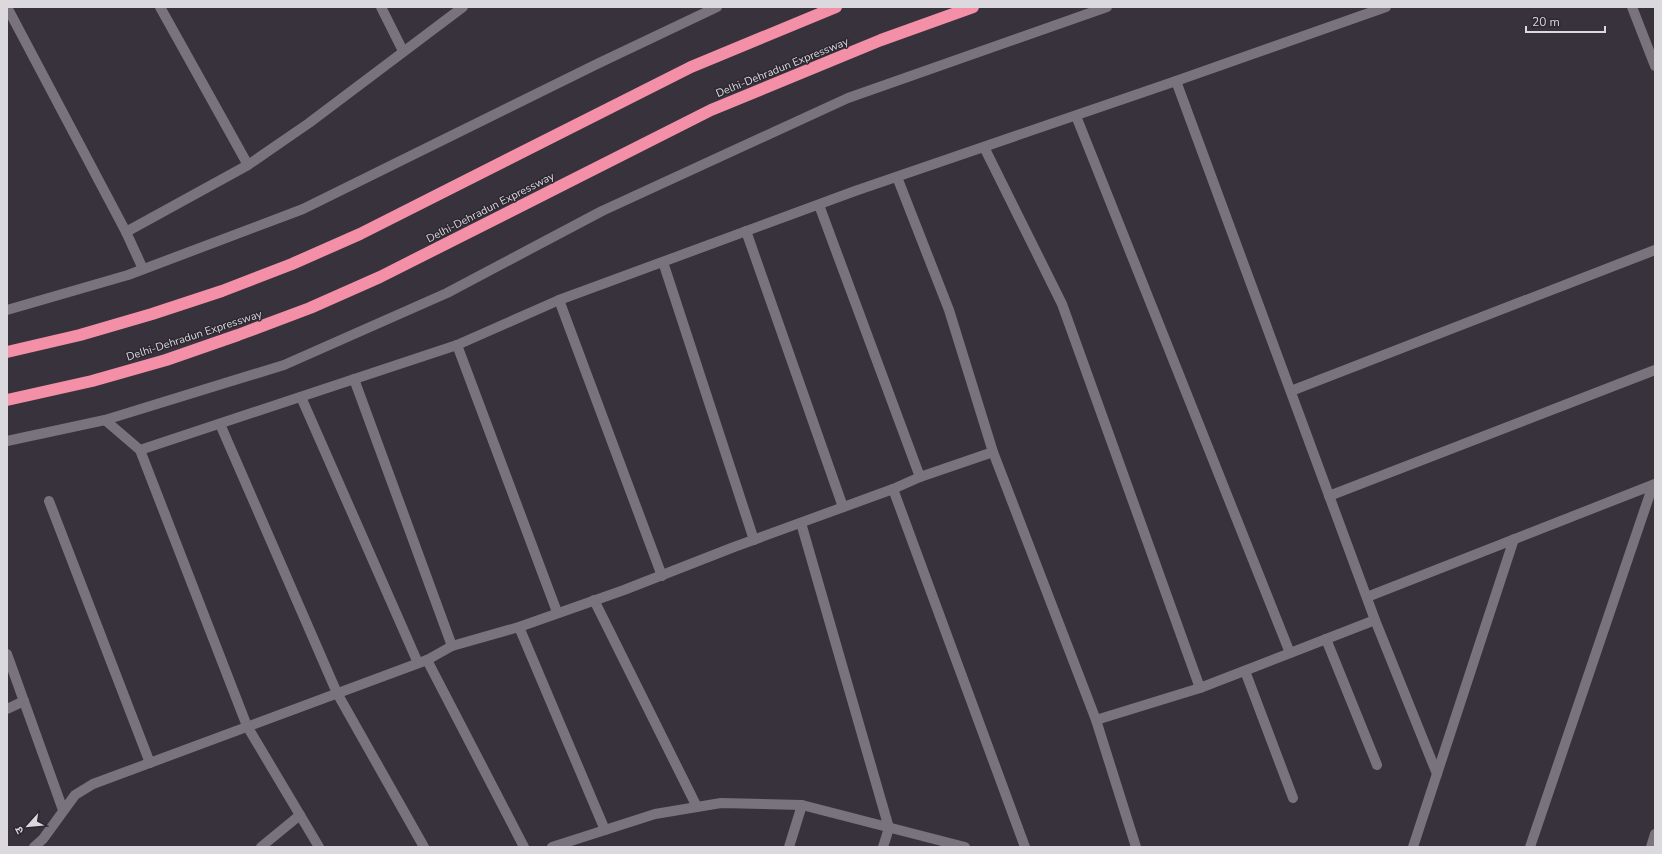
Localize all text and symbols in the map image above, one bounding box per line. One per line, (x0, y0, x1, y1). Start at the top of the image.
scale bar (1526, 8, 1605, 34)
text: 20 m (1532, 14, 1560, 30)
street label: Delhi-Dehradun Expressway (714, 34, 851, 101)
street label: Delhi-Dehradun Expressway (424, 168, 557, 246)
street label: Delhi-Dehradun Expressway (124, 306, 264, 365)
north arrow (8, 806, 48, 846)
text: उ (11, 824, 28, 837)

